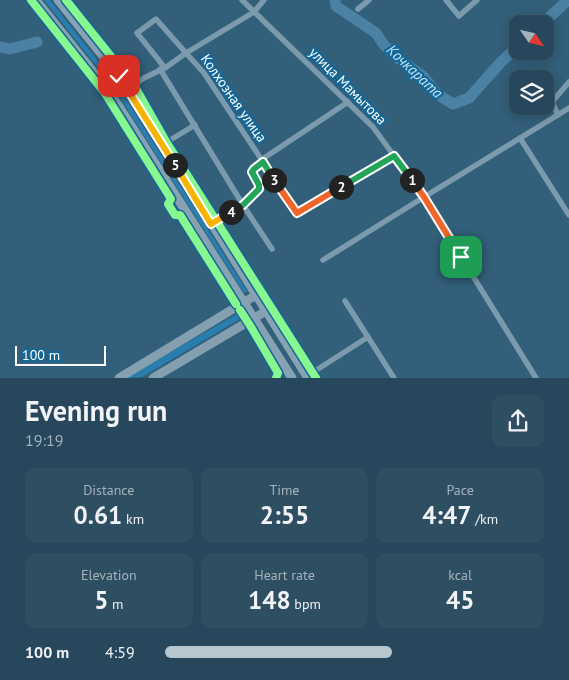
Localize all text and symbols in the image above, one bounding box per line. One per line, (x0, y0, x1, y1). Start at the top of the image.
north arrow (509, 15, 554, 60)
map controls (509, 15, 554, 115)
water label: Кочкарата (383, 40, 448, 102)
street label: улица Мамытова (305, 43, 391, 129)
street label: Колхозная улица (197, 51, 271, 145)
pin (98, 55, 140, 97)
icon: check (105, 62, 133, 90)
button: layers (509, 70, 554, 115)
pin: 5 (162, 152, 188, 178)
text: 5 (172, 156, 179, 174)
pin: 3 (262, 168, 286, 192)
pin: 1 (400, 168, 424, 192)
text: 3 (271, 171, 278, 189)
text: 1 (409, 171, 416, 189)
pin: 2 (328, 174, 354, 200)
text: 2 (338, 178, 345, 196)
pin: 4 (218, 200, 244, 224)
text: 4 (228, 203, 235, 221)
pin (440, 236, 482, 278)
icon: arrive (447, 243, 475, 271)
scale bar (15, 342, 106, 366)
text: 100 m (22, 346, 60, 364)
text: Evening run (25, 392, 167, 429)
button: share (492, 395, 544, 447)
text: 19:19 (25, 430, 63, 450)
text: Distance (83, 481, 134, 499)
text: Time (269, 481, 300, 499)
text: Pace (446, 481, 474, 499)
text: 0.61 (74, 499, 122, 531)
text: 2:55 (260, 499, 309, 531)
text: 4:47 (422, 499, 471, 531)
text: km (122, 510, 144, 528)
text: /km (471, 510, 498, 528)
text: Elevation (81, 566, 137, 584)
text: Heart rate (254, 566, 315, 584)
text: kcal (448, 566, 472, 584)
text: 5 (94, 584, 108, 616)
text: 148 (248, 584, 291, 616)
text: 45 (446, 584, 474, 616)
text: m (108, 595, 123, 613)
text: bpm (291, 595, 321, 613)
text: 100 m (25, 642, 69, 662)
text: 4:59 (105, 642, 135, 662)

